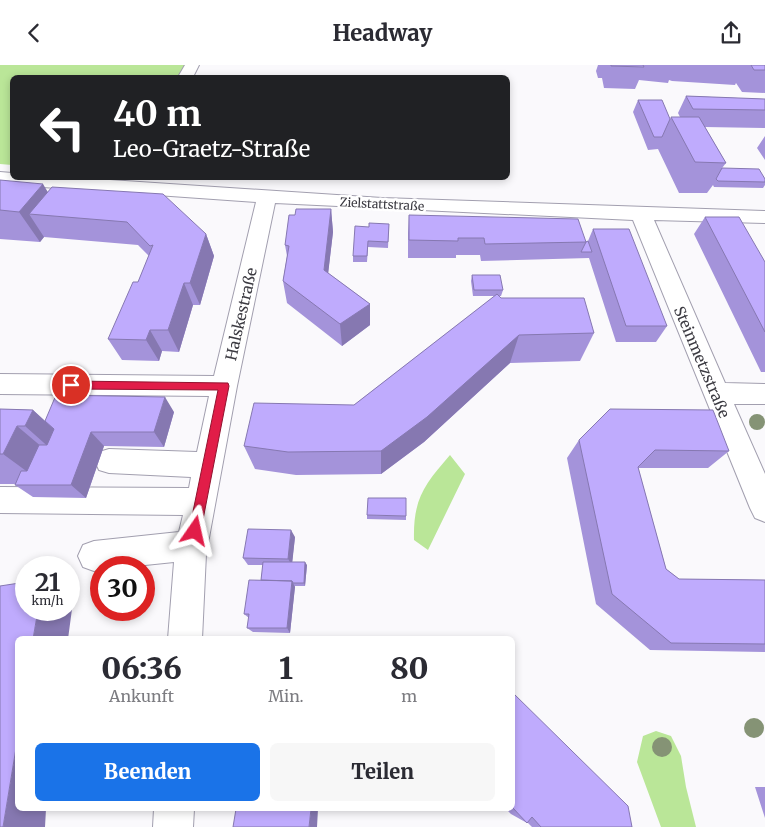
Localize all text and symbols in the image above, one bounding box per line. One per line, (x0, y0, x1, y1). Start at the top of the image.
icon: back (20, 19, 48, 47)
text: Headway (333, 19, 432, 47)
icon: share (717, 19, 745, 47)
text: 40 m (113, 92, 201, 136)
icon: left (30, 95, 95, 160)
text: Leo-Graetz-Straße (113, 135, 310, 163)
street label: Zielstattstraße (339, 194, 425, 214)
street label: Halskestraße (221, 266, 261, 362)
street label: Steinmetzstraße (670, 303, 734, 421)
pin (50, 364, 92, 406)
icon: arrive (57, 371, 85, 399)
position arrow (168, 504, 220, 556)
speed limit sign: 30 (90, 556, 155, 621)
text: 21 (35, 566, 60, 598)
text: km/h (32, 593, 63, 608)
text: 06:36 (101, 649, 182, 687)
text: 1 (279, 649, 293, 687)
text: 80 (390, 649, 429, 687)
text: Ankunft (109, 686, 174, 706)
text: Min. (268, 686, 304, 706)
text: m (401, 686, 417, 706)
button: Beenden (35, 743, 260, 801)
button: Teilen (270, 743, 495, 801)

